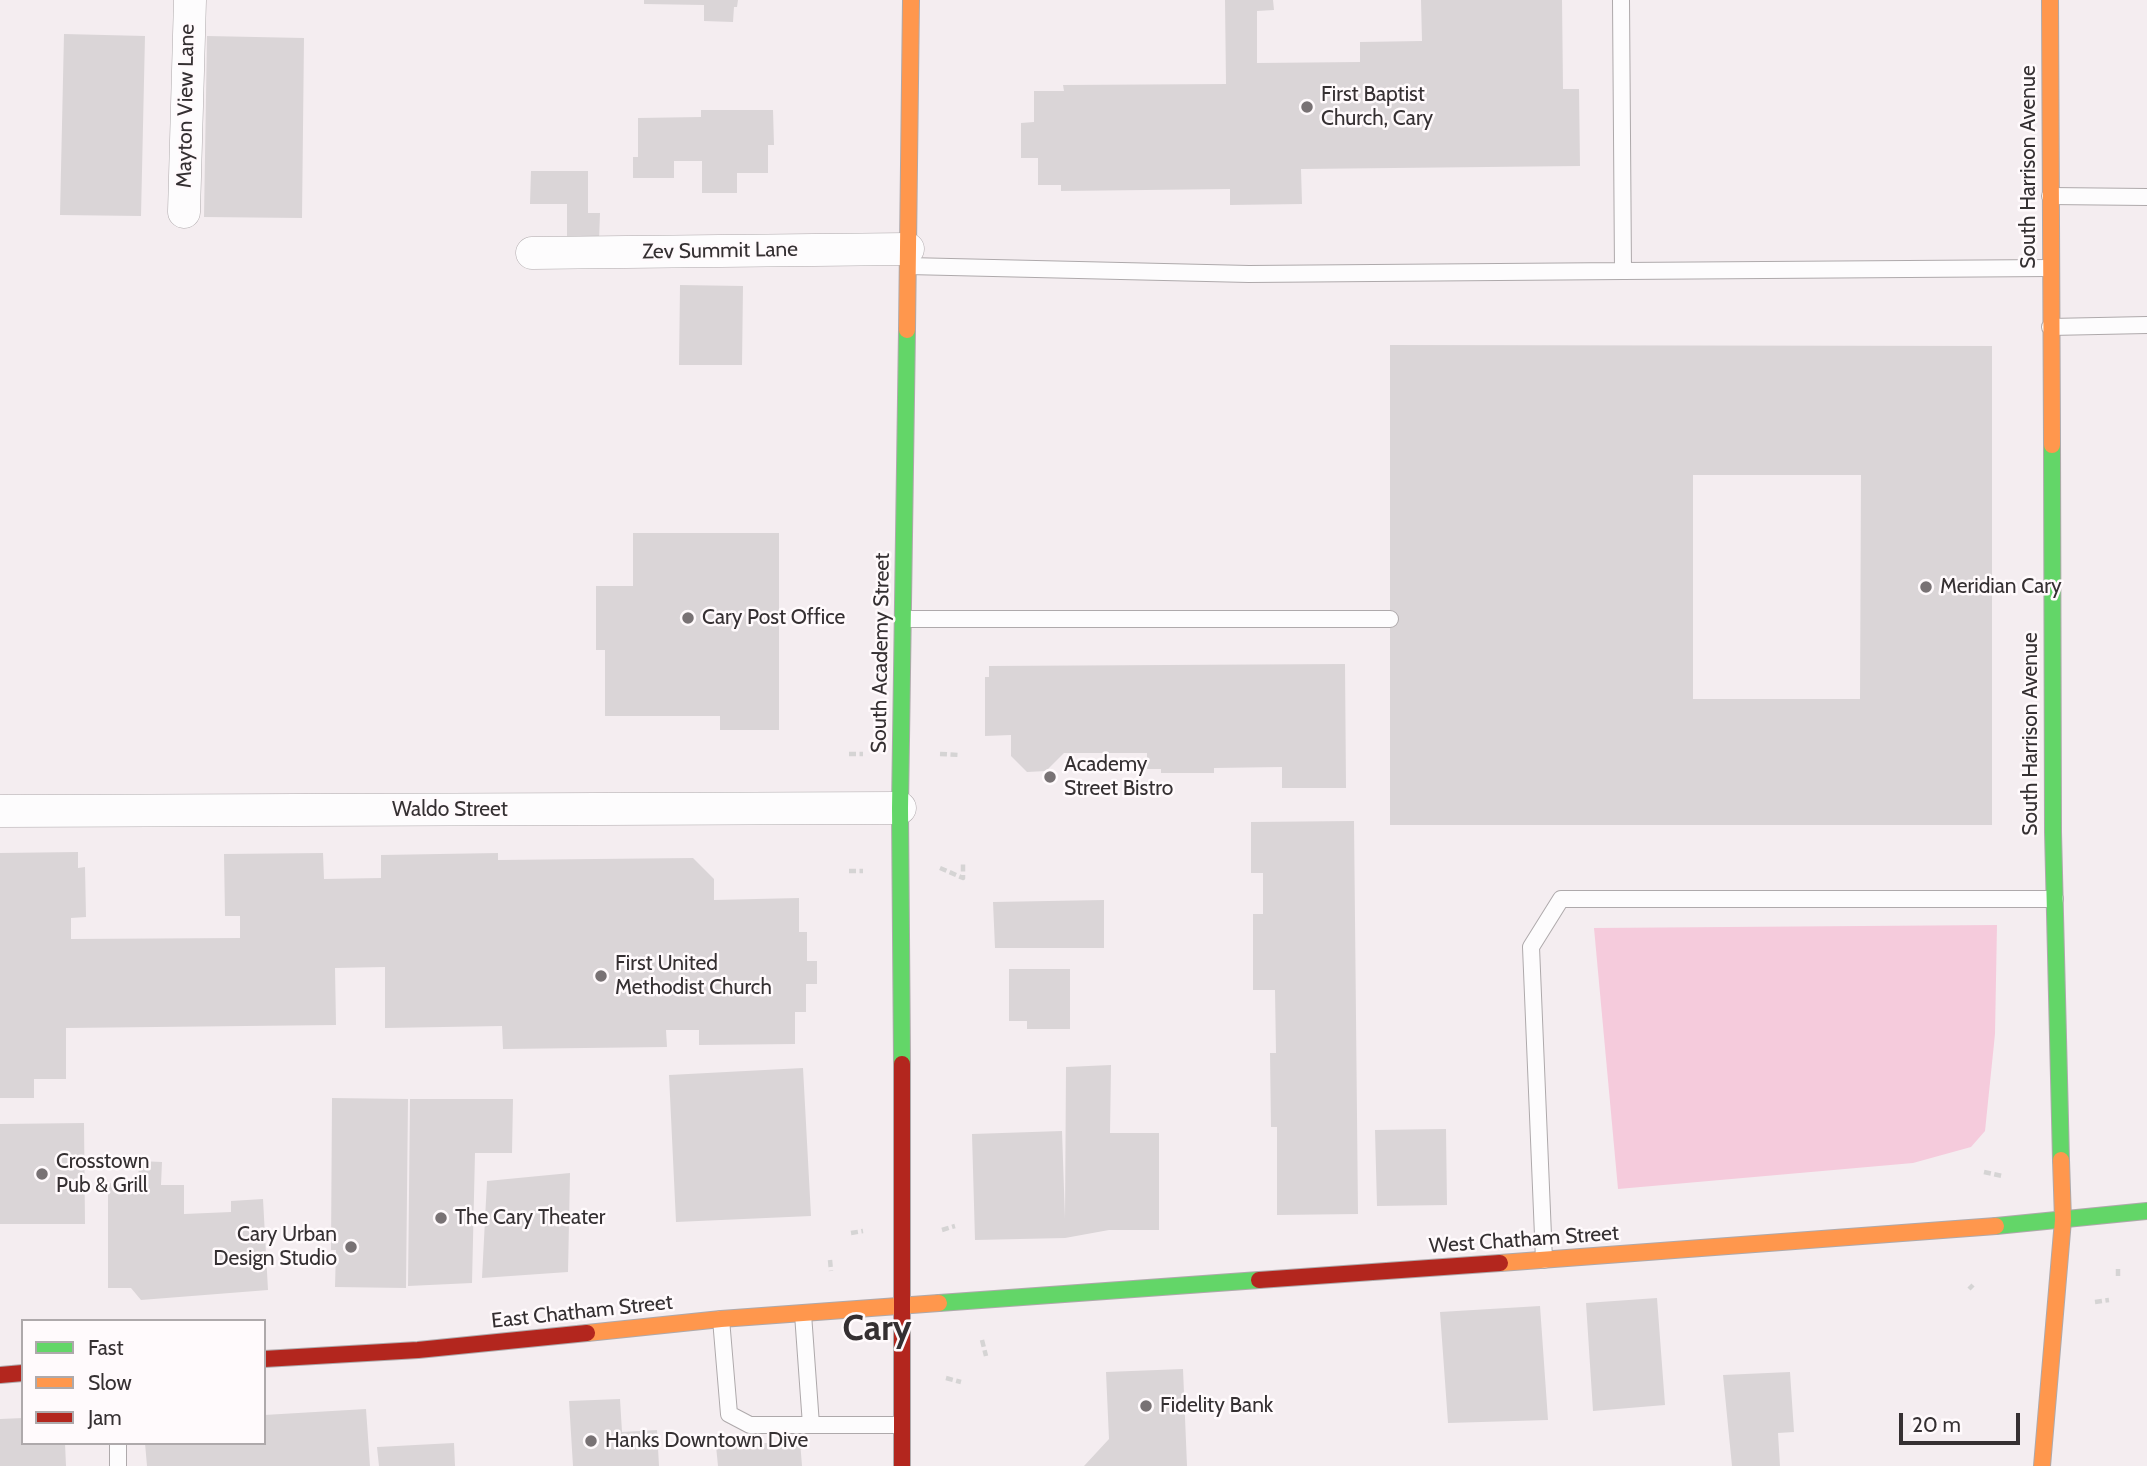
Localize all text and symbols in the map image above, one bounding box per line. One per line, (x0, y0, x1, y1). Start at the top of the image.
street label: Mayton View Lane (172, 24, 200, 188)
street label: South Harrison Avenue (2016, 65, 2042, 269)
place label: First Baptist Church, Cary (1321, 82, 1433, 132)
marker: First Baptist Church, Cary (1299, 99, 1315, 115)
street label: Zev Summit Lane (642, 237, 798, 265)
street label: South Academy Street (867, 553, 895, 753)
place label: Meridian Cary (1940, 574, 2062, 600)
marker: Meridian Cary (1918, 579, 1934, 595)
place label: Cary Post Office (702, 605, 845, 631)
marker: Cary Post Office (680, 610, 696, 626)
street label: South Harrison Avenue (2018, 632, 2044, 836)
place label: Academy Street Bistro (1064, 752, 1173, 802)
marker: Academy Street Bistro (1042, 769, 1058, 785)
street label: Waldo Street (392, 797, 508, 823)
place label: First United Methodist Church (615, 951, 772, 1001)
marker: First United Methodist Church (593, 968, 609, 984)
place label: Crosstown Pub & Grill (56, 1149, 149, 1199)
marker: Crosstown Pub & Grill (34, 1166, 50, 1182)
place label: The Cary Theater (455, 1205, 605, 1231)
marker: The Cary Theater (433, 1210, 449, 1226)
street label: West Chatham Street (1428, 1221, 1620, 1259)
place label: Cary Urban Design Studio (213, 1222, 337, 1272)
marker: Cary Urban Design Studio (343, 1239, 359, 1255)
street label: East Chatham Street (490, 1290, 674, 1334)
district label: Cary (842, 1309, 912, 1351)
legend (21, 1319, 266, 1445)
text: Fast (88, 1335, 124, 1360)
text: Slow (88, 1370, 132, 1395)
place label: Fidelity Bank (1160, 1393, 1273, 1419)
marker: Fidelity Bank (1138, 1398, 1154, 1414)
scale bar (1902, 1400, 2023, 1444)
text: Jam (88, 1405, 122, 1430)
text: 20 m (1912, 1412, 1961, 1437)
place label: Hanks Downtown Dive (605, 1428, 808, 1454)
marker: Hanks Downtown Dive (583, 1433, 599, 1449)

